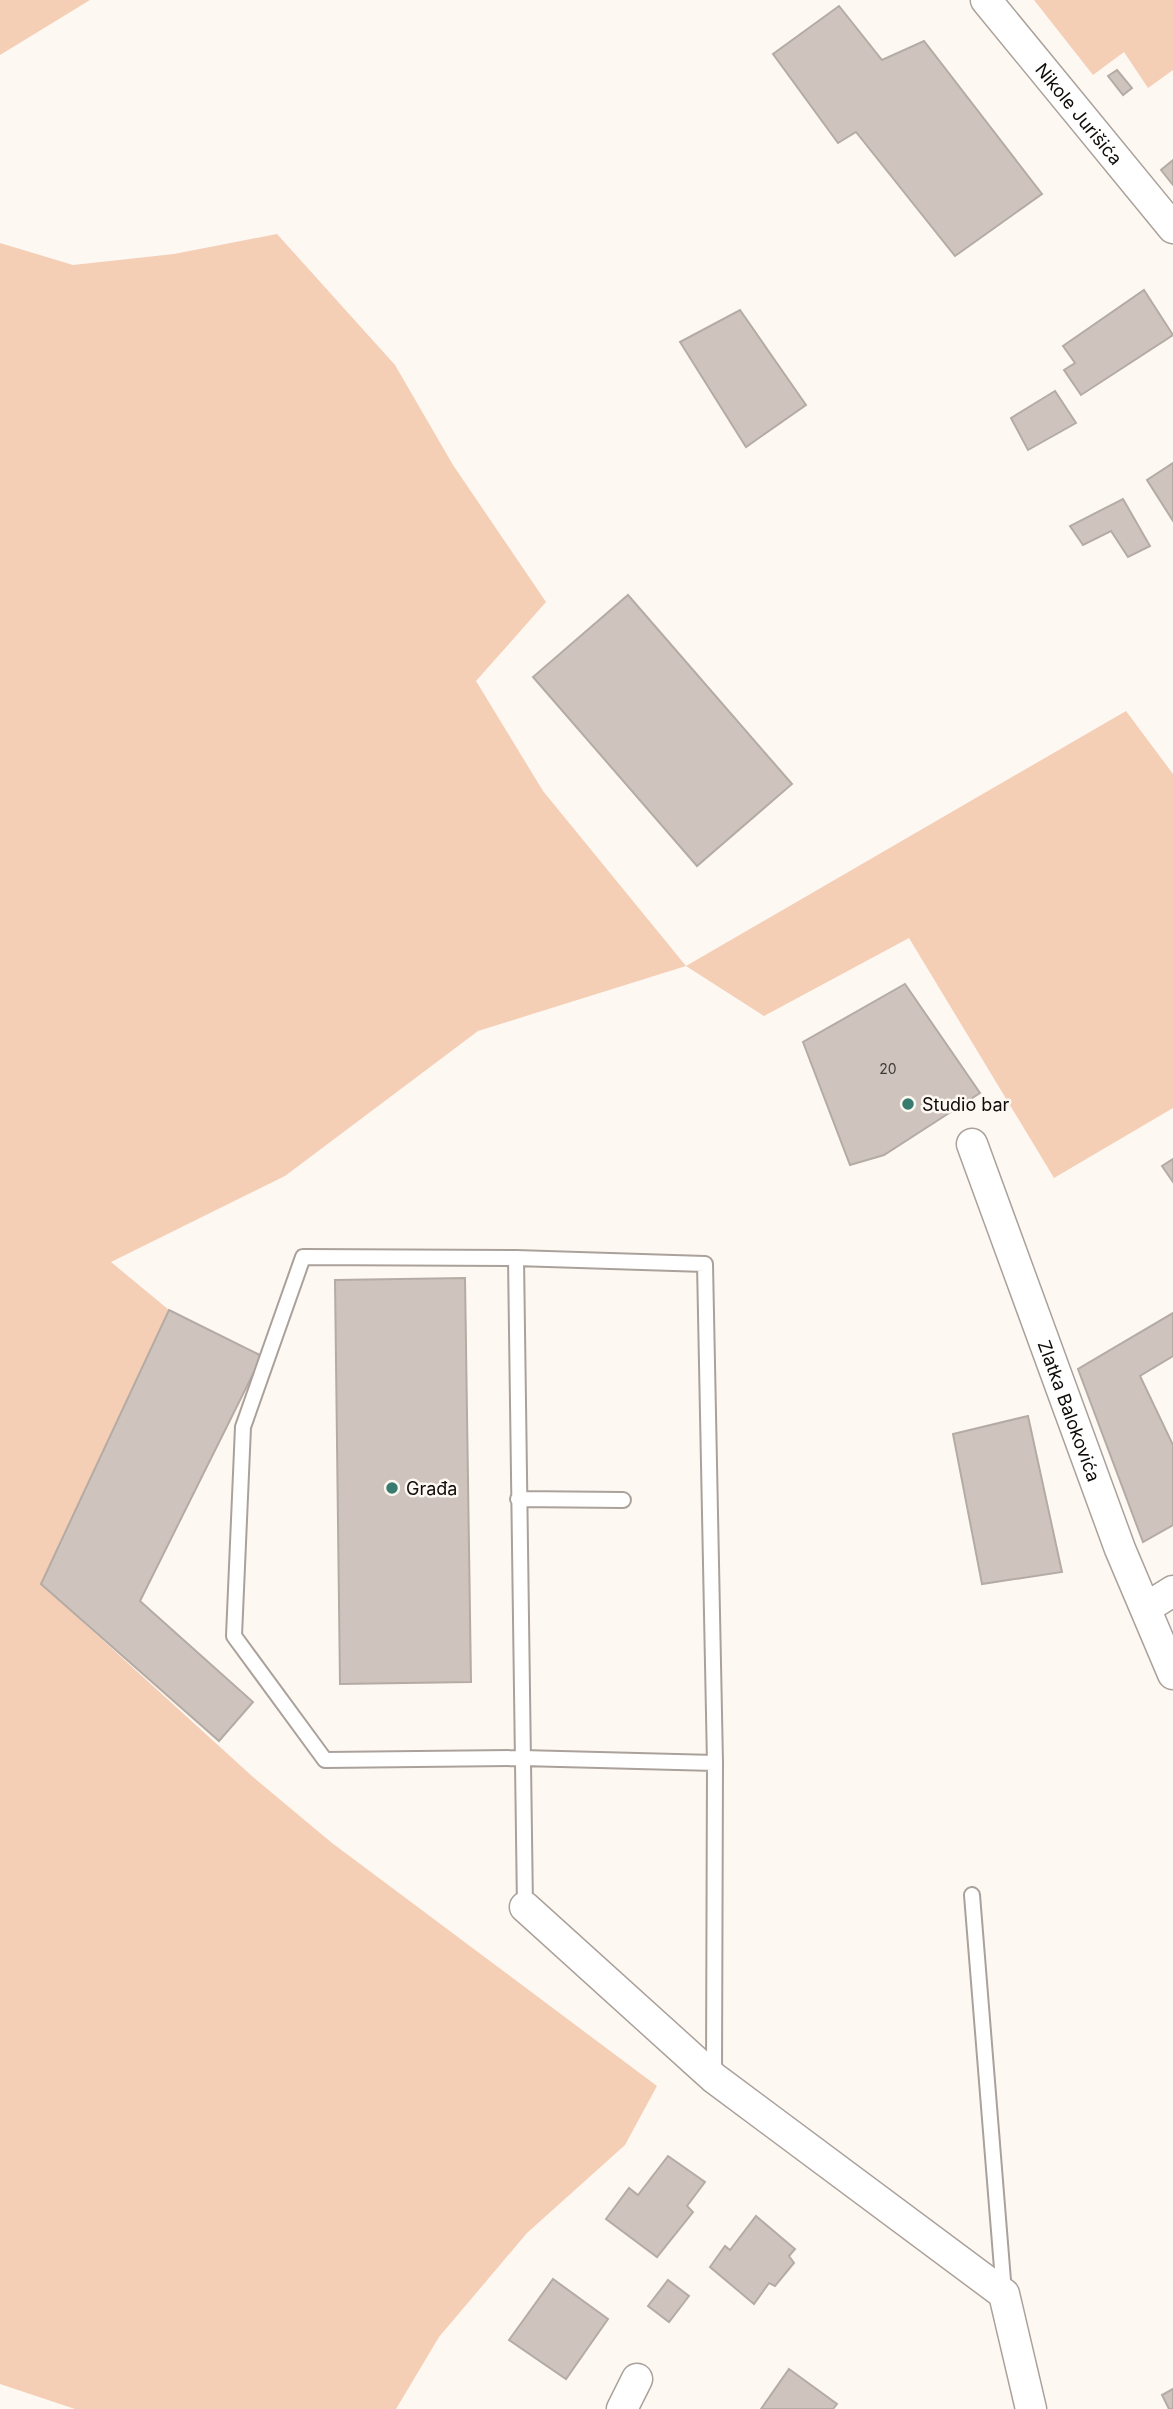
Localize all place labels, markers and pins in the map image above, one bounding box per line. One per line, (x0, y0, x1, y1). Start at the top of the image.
place label: Studio bar (922, 1094, 1010, 1115)
marker: Studio bar (900, 1096, 916, 1112)
place label: Građa (406, 1478, 457, 1499)
marker: Građa (384, 1480, 400, 1496)

